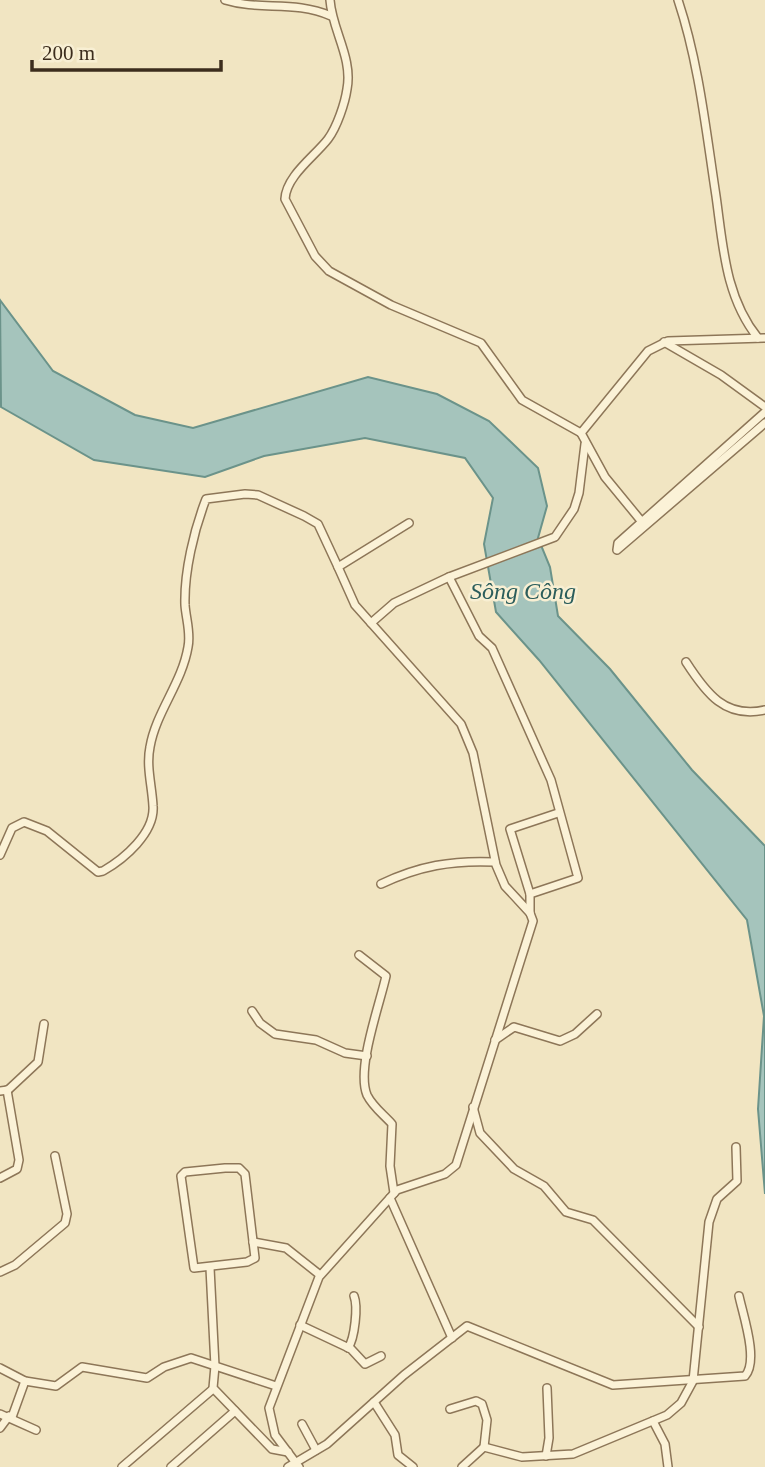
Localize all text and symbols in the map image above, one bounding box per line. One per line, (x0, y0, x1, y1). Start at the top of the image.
scale bar (32, 28, 220, 72)
text: 200 m (42, 41, 95, 65)
water label: Sông Công (470, 578, 576, 604)

